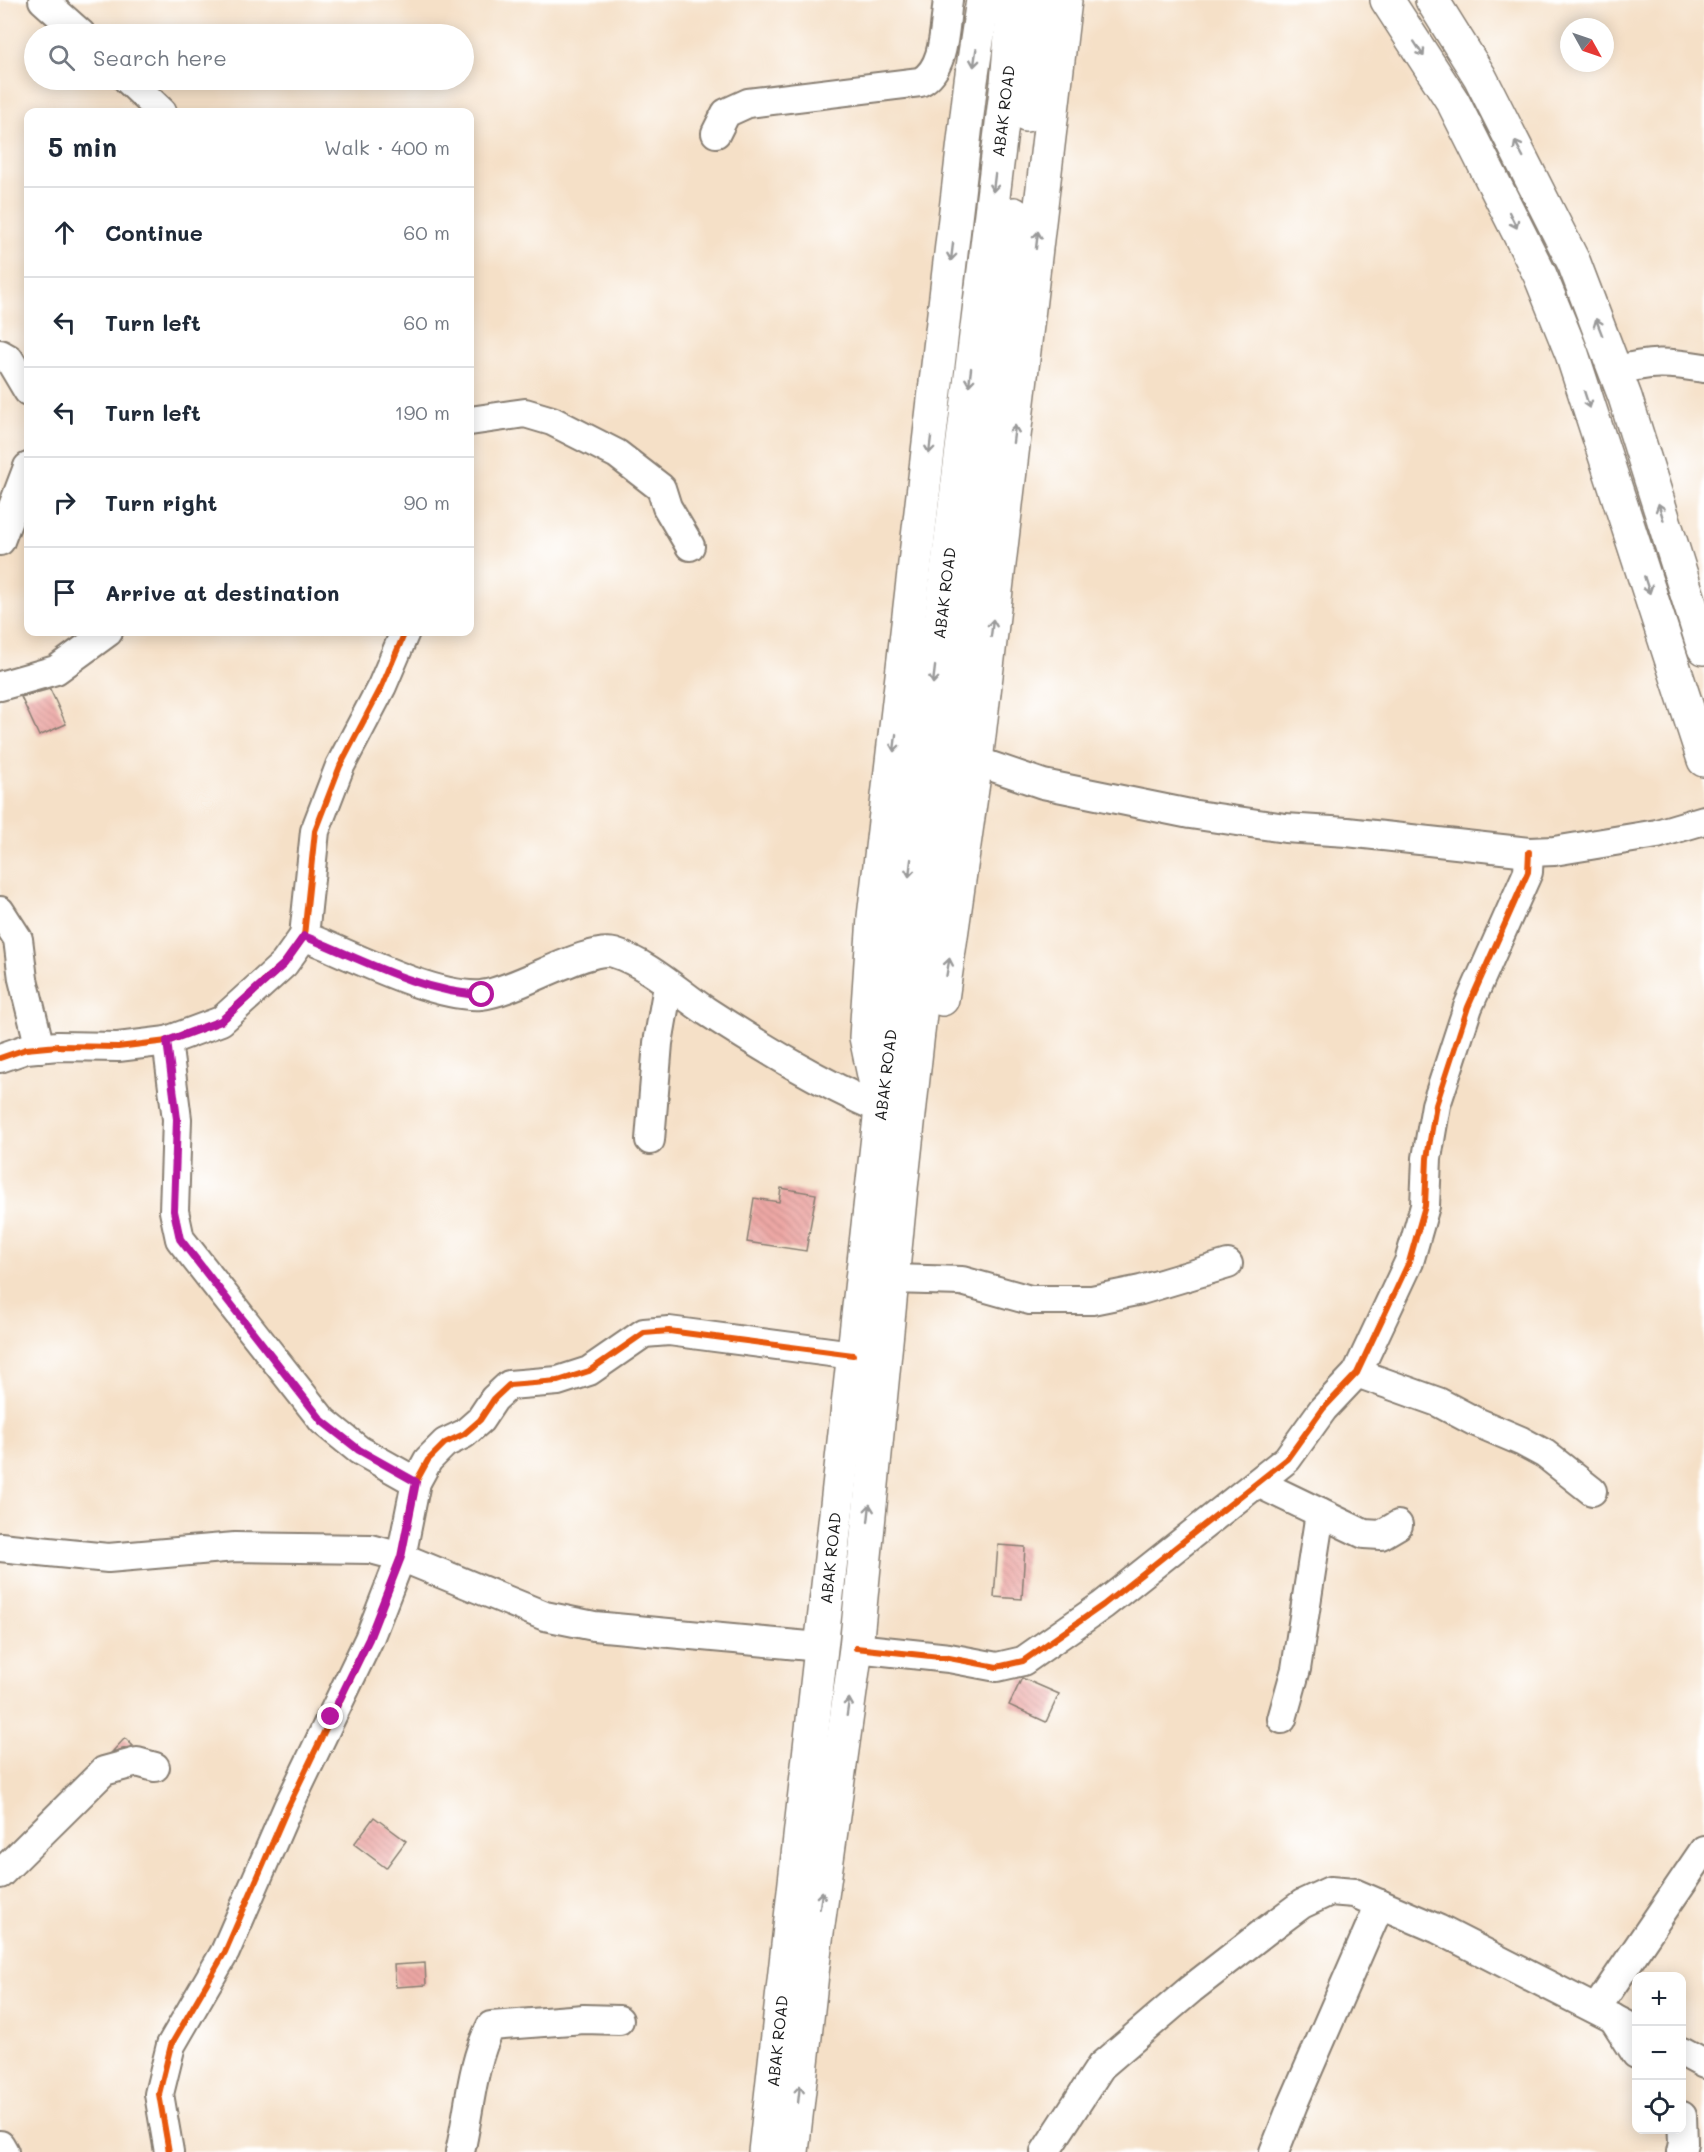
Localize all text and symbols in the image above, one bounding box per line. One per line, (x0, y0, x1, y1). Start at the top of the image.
north arrow (1560, 18, 1614, 72)
search box (24, 24, 474, 90)
one-way arrow (1413, 40, 1425, 57)
icon: search (45, 41, 78, 74)
text: Search here (93, 43, 227, 72)
one-way arrow (969, 47, 980, 67)
street label: ABAK ROAD (987, 64, 1019, 158)
text: 5 min (48, 130, 117, 164)
text: Walk · 400 m (324, 134, 450, 160)
one-way arrow (1513, 141, 1524, 159)
one-way arrow (989, 173, 1000, 193)
one-way arrow (1508, 210, 1519, 228)
icon: ahead (48, 216, 81, 249)
text: Continue (105, 218, 203, 247)
text: 60 m (403, 219, 450, 245)
one-way arrow (1032, 231, 1043, 251)
one-way arrow (946, 241, 957, 261)
icon: left (48, 306, 81, 339)
text: Turn left (105, 308, 201, 337)
text: 60 m (403, 309, 450, 335)
one-way arrow (1592, 318, 1603, 337)
one-way arrow (965, 367, 976, 386)
one-way arrow (1582, 390, 1593, 409)
icon: left (48, 396, 81, 429)
text: Turn left (105, 398, 201, 427)
text: 190 m (395, 399, 450, 425)
one-way arrow (1009, 425, 1020, 444)
one-way arrow (924, 435, 935, 455)
icon: right (48, 486, 81, 519)
text: Turn right (105, 488, 217, 517)
text: 90 m (404, 489, 450, 515)
one-way arrow (1654, 503, 1665, 522)
street label: ABAK ROAD (928, 546, 960, 640)
one-way arrow (1643, 575, 1654, 594)
icon: arrive (48, 576, 81, 609)
text: Arrive at destination (105, 578, 340, 607)
one-way arrow (987, 618, 998, 638)
one-way arrow (928, 664, 939, 684)
one-way arrow (889, 733, 900, 753)
one-way arrow (905, 858, 916, 878)
one-way arrow (942, 957, 953, 977)
route start (468, 981, 494, 1007)
street label: ABAK ROAD (869, 1028, 901, 1122)
one-way arrow (864, 1504, 875, 1524)
street label: ABAK ROAD (815, 1511, 845, 1605)
one-way arrow (843, 1698, 854, 1717)
route end (317, 1703, 343, 1729)
one-way arrow (816, 1891, 827, 1911)
map controls (1632, 1972, 1686, 2134)
button: + (1632, 1972, 1686, 2026)
street label: ABAK ROAD (762, 1994, 792, 2088)
button: − (1632, 2026, 1686, 2080)
button: locate (1632, 2080, 1686, 2134)
one-way arrow (793, 2084, 804, 2104)

